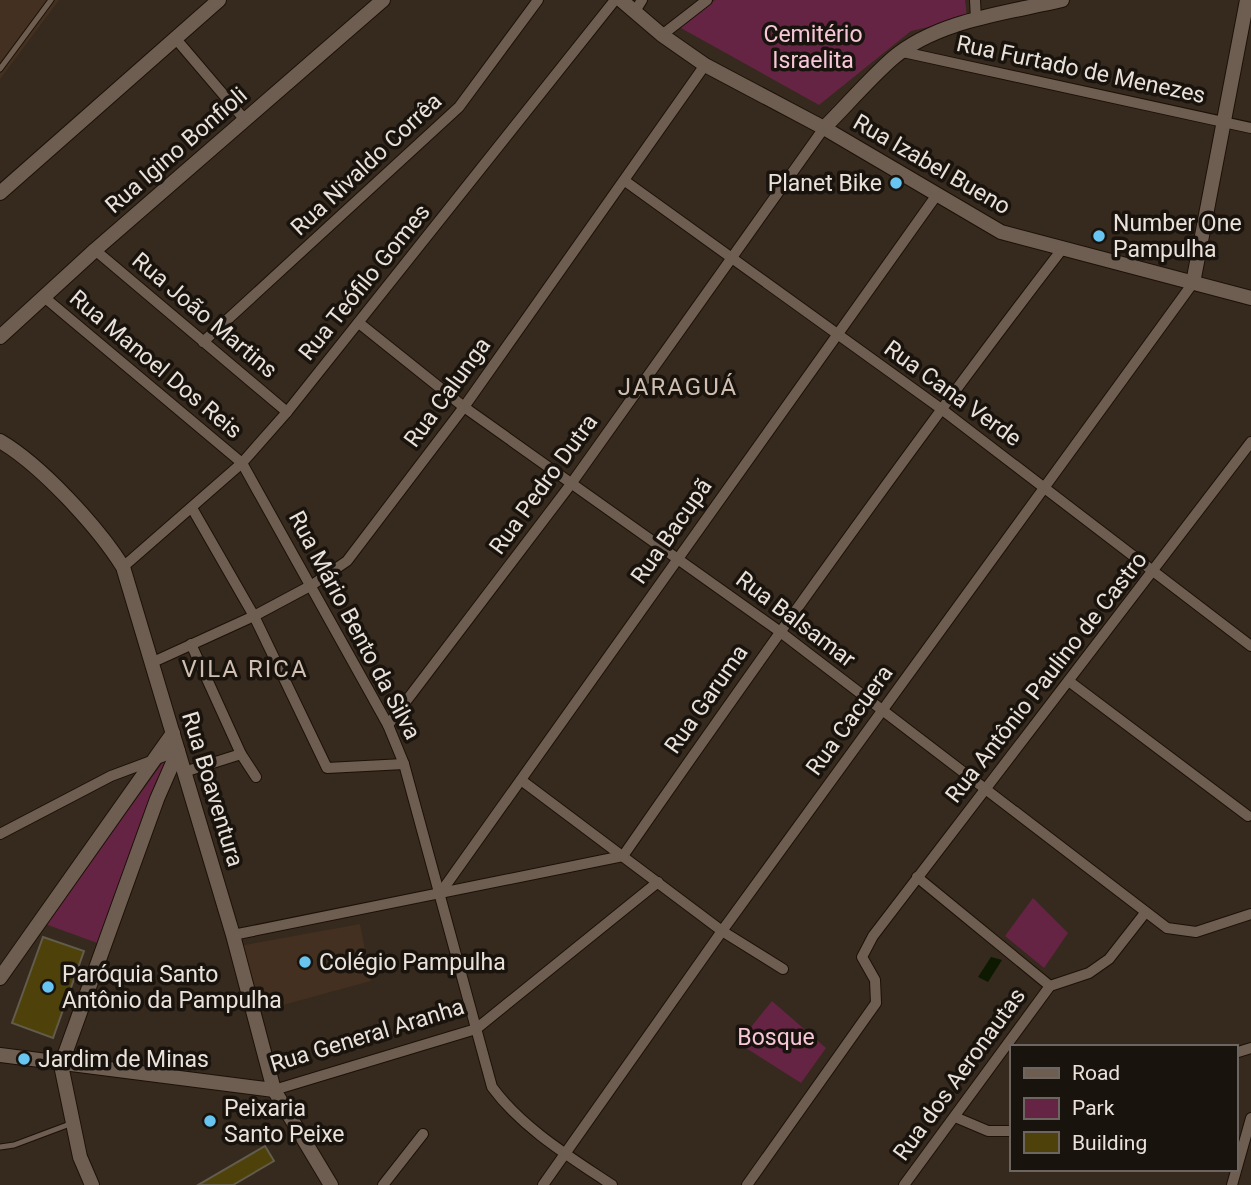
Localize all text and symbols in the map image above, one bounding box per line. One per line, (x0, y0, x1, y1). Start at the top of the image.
park label: Cemitério Israelita (763, 21, 863, 74)
street label: Rua Furtado de Menezes (954, 30, 1208, 109)
street label: Rua Igino Bonfioli (100, 82, 253, 219)
street label: Rua Nivaldo Corrêa (285, 88, 447, 241)
street label: Rua Izabel Bueno (848, 109, 1015, 220)
place label: Planet Bike (768, 170, 882, 197)
marker: Planet Bike (888, 175, 904, 191)
street label: Rua Teófilo Gomes (293, 199, 436, 366)
place label: Number One Pampulha (1113, 210, 1242, 263)
marker: Number One Pampulha (1091, 228, 1107, 244)
street label: Rua João Martins (127, 247, 283, 384)
street label: Rua Manoel Dos Reis (64, 284, 247, 444)
street label: Rua Calunga (399, 332, 496, 452)
street label: Rua Cana Verde (879, 335, 1026, 452)
district label: JARAGUÁ (618, 373, 738, 401)
street label: Rua Pedro Dutra (484, 409, 603, 559)
street label: Rua Bacupã (625, 474, 717, 589)
street label: Rua Mário Bento da Silva (283, 506, 426, 744)
street label: Rua Antônio Paulino de Castro (940, 546, 1153, 808)
street label: Rua Balsamar (731, 566, 861, 673)
street label: Rua Garuma (659, 640, 754, 759)
district label: VILA RICA (181, 655, 309, 683)
street label: Rua Cacuera (800, 660, 898, 781)
street label: Rua Boaventura (176, 708, 249, 870)
place label: Colégio Pampulha (319, 949, 506, 976)
marker: Colégio Pampulha (297, 954, 313, 970)
place label: Paróquia Santo Antônio da Pampulha (62, 961, 282, 1014)
marker: Paróquia Santo Antônio da Pampulha (40, 979, 56, 995)
street label: Rua dos Aeronautas (888, 983, 1031, 1166)
street label: Rua General Aranha (267, 993, 468, 1078)
park label: Bosque (737, 1024, 815, 1051)
legend (1010, 1045, 1237, 1171)
place label: Jardim de Minas (38, 1046, 209, 1073)
marker: Jardim de Minas (16, 1051, 32, 1067)
text: Road (1072, 1061, 1120, 1085)
place label: Peixaria Santo Peixe (224, 1095, 345, 1148)
text: Park (1072, 1096, 1115, 1120)
marker: Peixaria Santo Peixe (202, 1113, 218, 1129)
text: Building (1072, 1131, 1147, 1155)

